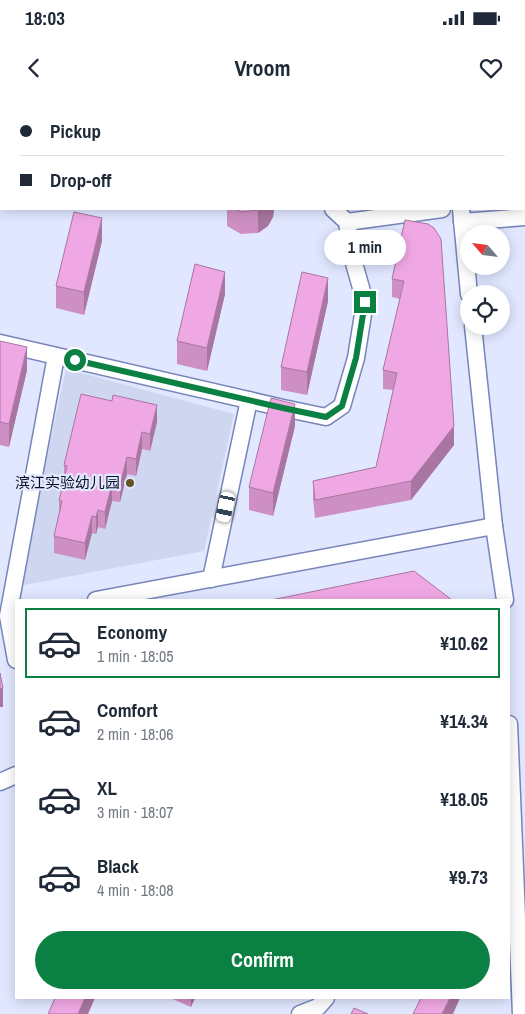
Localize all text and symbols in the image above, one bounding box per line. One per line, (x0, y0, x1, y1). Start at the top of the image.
text: 18:03 (25, 5, 65, 31)
text: Vroom (234, 53, 291, 83)
icon: back (20, 54, 48, 82)
icon: heart (477, 54, 505, 82)
text: Pickup (50, 118, 101, 144)
text: Drop-off (50, 167, 111, 193)
north arrow (460, 225, 510, 275)
map controls (460, 225, 510, 335)
callout: 1 min (324, 230, 406, 264)
text: 1 min (348, 236, 382, 258)
button: locate (460, 285, 510, 335)
route end (354, 291, 376, 313)
route start (64, 349, 86, 371)
place label: 滨江实验幼儿园 (15, 472, 120, 493)
marker: 滨江实验幼儿园 (124, 477, 136, 489)
car (215, 491, 236, 523)
text: Economy (97, 619, 167, 645)
icon: car (37, 621, 82, 666)
text: ¥10.62 (440, 630, 488, 656)
text: 1 min · 18:05 (97, 645, 174, 667)
text: Comfort (97, 697, 158, 723)
icon: car (37, 699, 82, 744)
text: ¥14.34 (440, 708, 488, 734)
text: 2 min · 18:06 (97, 723, 174, 745)
text: XL (97, 775, 117, 801)
icon: car (37, 777, 82, 822)
text: ¥18.05 (440, 786, 488, 812)
text: 3 min · 18:07 (97, 801, 174, 823)
text: Black (97, 853, 139, 879)
icon: car (37, 855, 82, 900)
text: ¥9.73 (449, 864, 488, 890)
text: 4 min · 18:08 (97, 879, 174, 901)
button: Confirm (35, 931, 490, 989)

